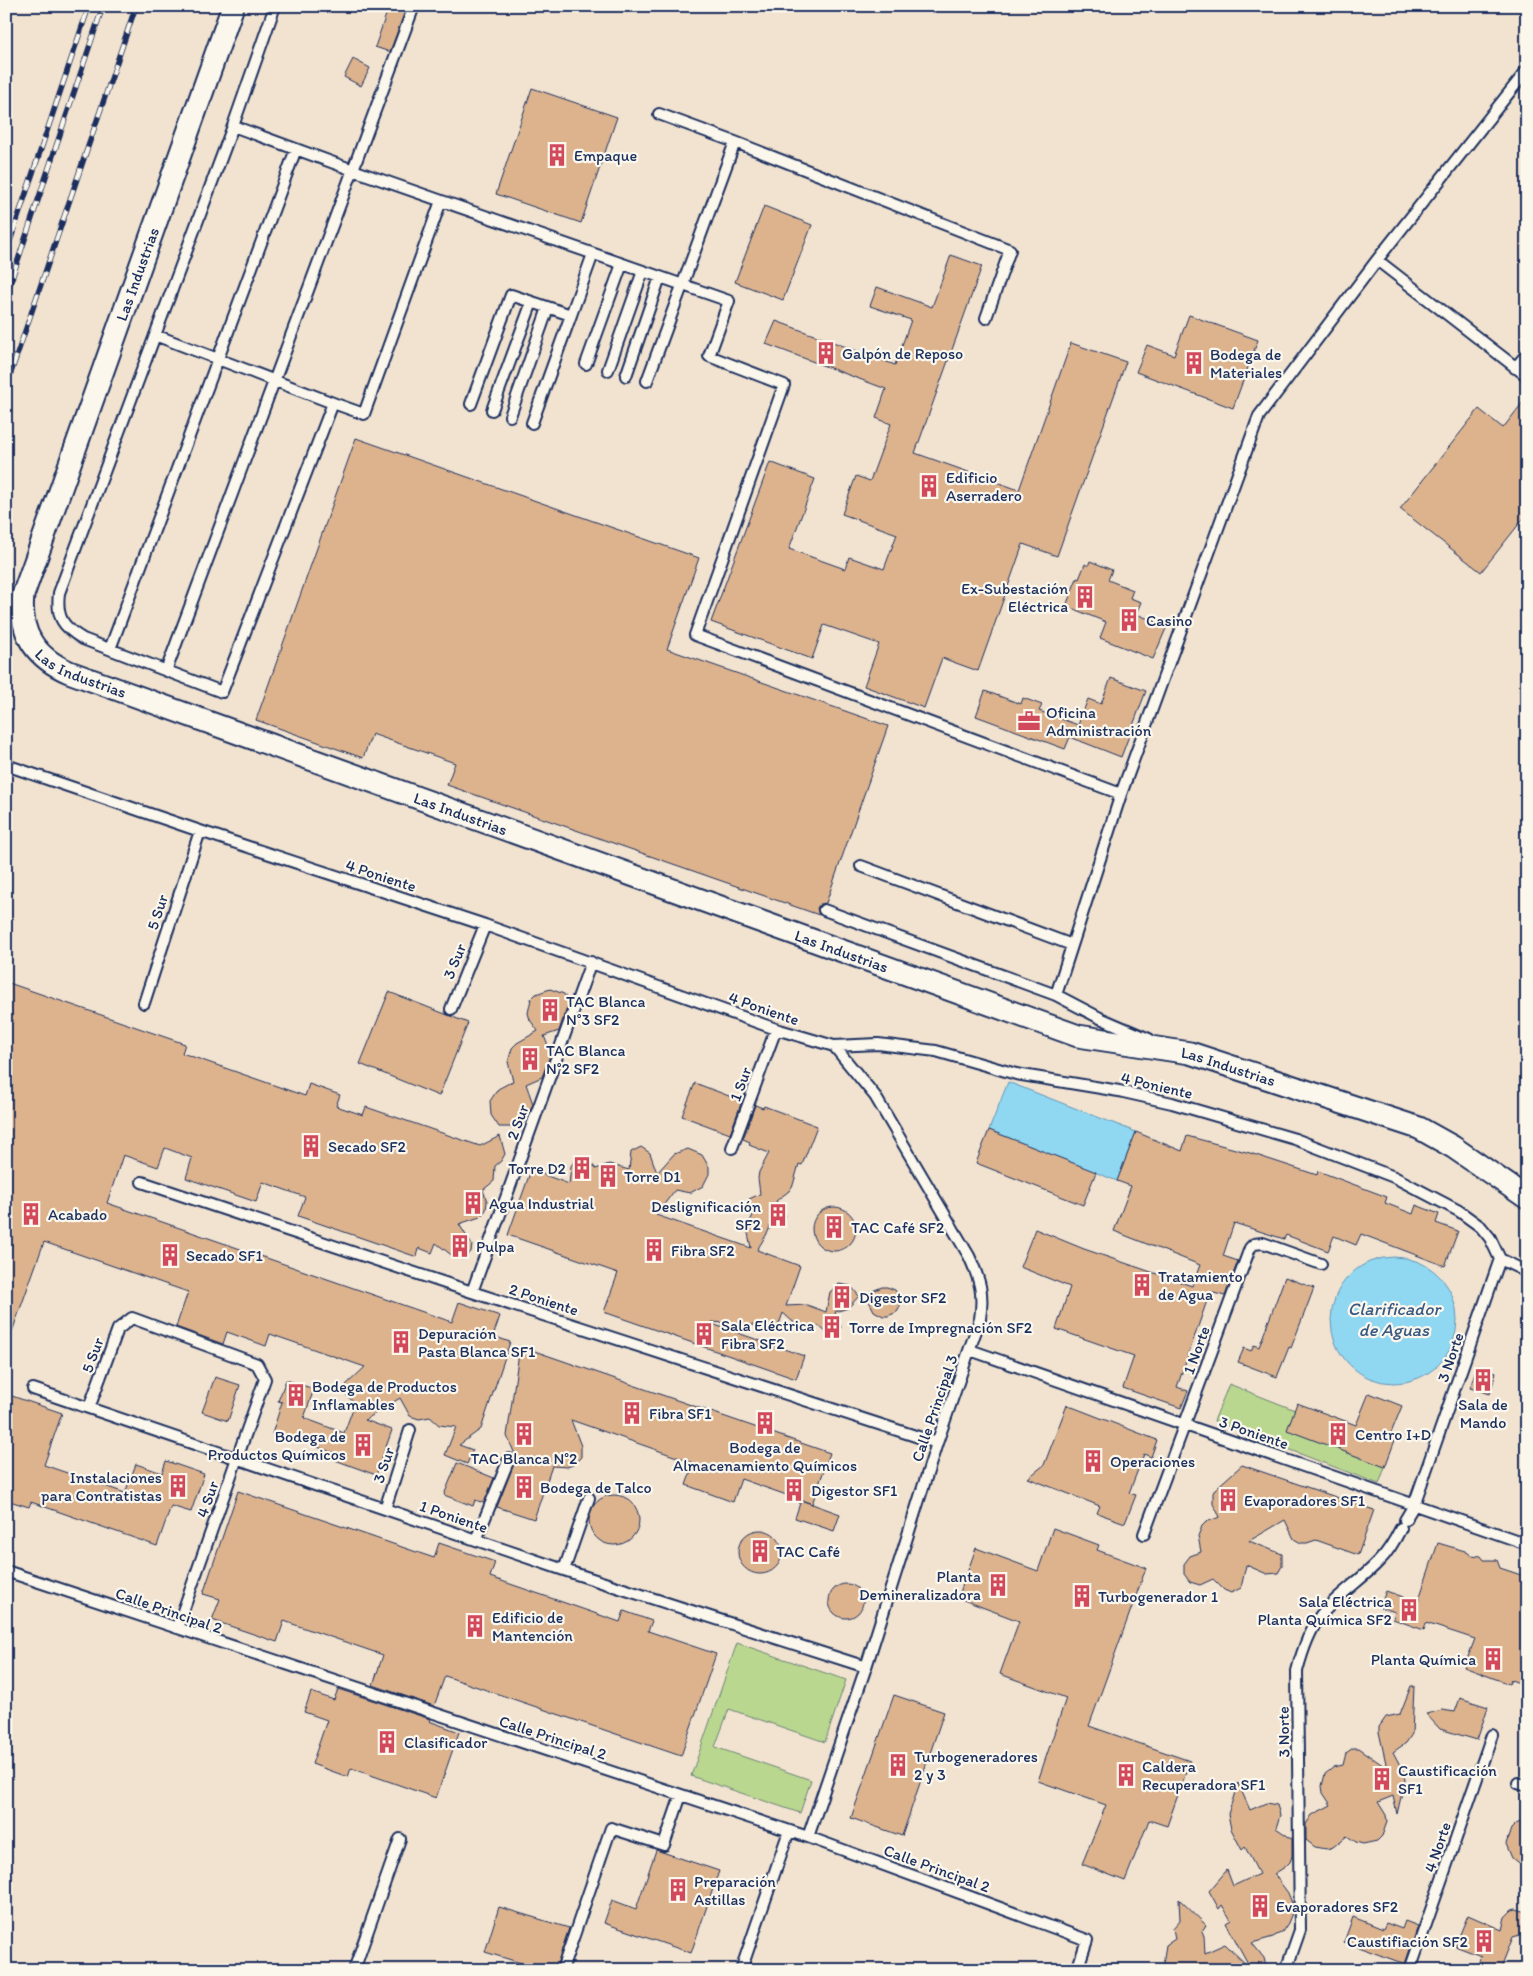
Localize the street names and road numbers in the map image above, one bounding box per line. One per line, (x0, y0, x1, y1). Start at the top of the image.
street label: Las Industrias (112, 225, 163, 323)
street label: Las Industrias (31, 645, 129, 702)
street label: Las Industrias (411, 788, 510, 839)
street label: 4 Poniente (343, 855, 419, 896)
street label: 5 Sur (143, 891, 172, 932)
street label: Las Industrias (792, 926, 891, 977)
street label: 3 Sur (439, 940, 470, 982)
street label: 4 Poniente (726, 988, 801, 1029)
street label: Las Industrias (1180, 1043, 1278, 1090)
street label: 1 Sur (726, 1064, 756, 1104)
street label: 4 Poniente (1119, 1068, 1195, 1103)
street label: 2 Sur (502, 1101, 533, 1142)
street label: 2 Poniente (507, 1279, 581, 1320)
street label: 1 Norte (1179, 1323, 1214, 1377)
street label: 3 Norte (1433, 1330, 1468, 1384)
street label: 5 Sur (77, 1334, 108, 1375)
street label: Calle Principal 3 (907, 1352, 962, 1464)
street label: 3 Poniente (1217, 1412, 1291, 1453)
street label: 3 Sur (369, 1444, 398, 1485)
street label: 4 Sur (192, 1478, 223, 1520)
street label: 1 Poniente (417, 1496, 490, 1537)
street label: Calle Principal 2 (113, 1583, 225, 1638)
street label: 3 Norte (1274, 1706, 1293, 1758)
street label: Calle Principal 2 (497, 1711, 609, 1764)
street label: 4 Norte (1420, 1819, 1455, 1875)
street label: Calle Principal 2 (881, 1840, 993, 1897)

